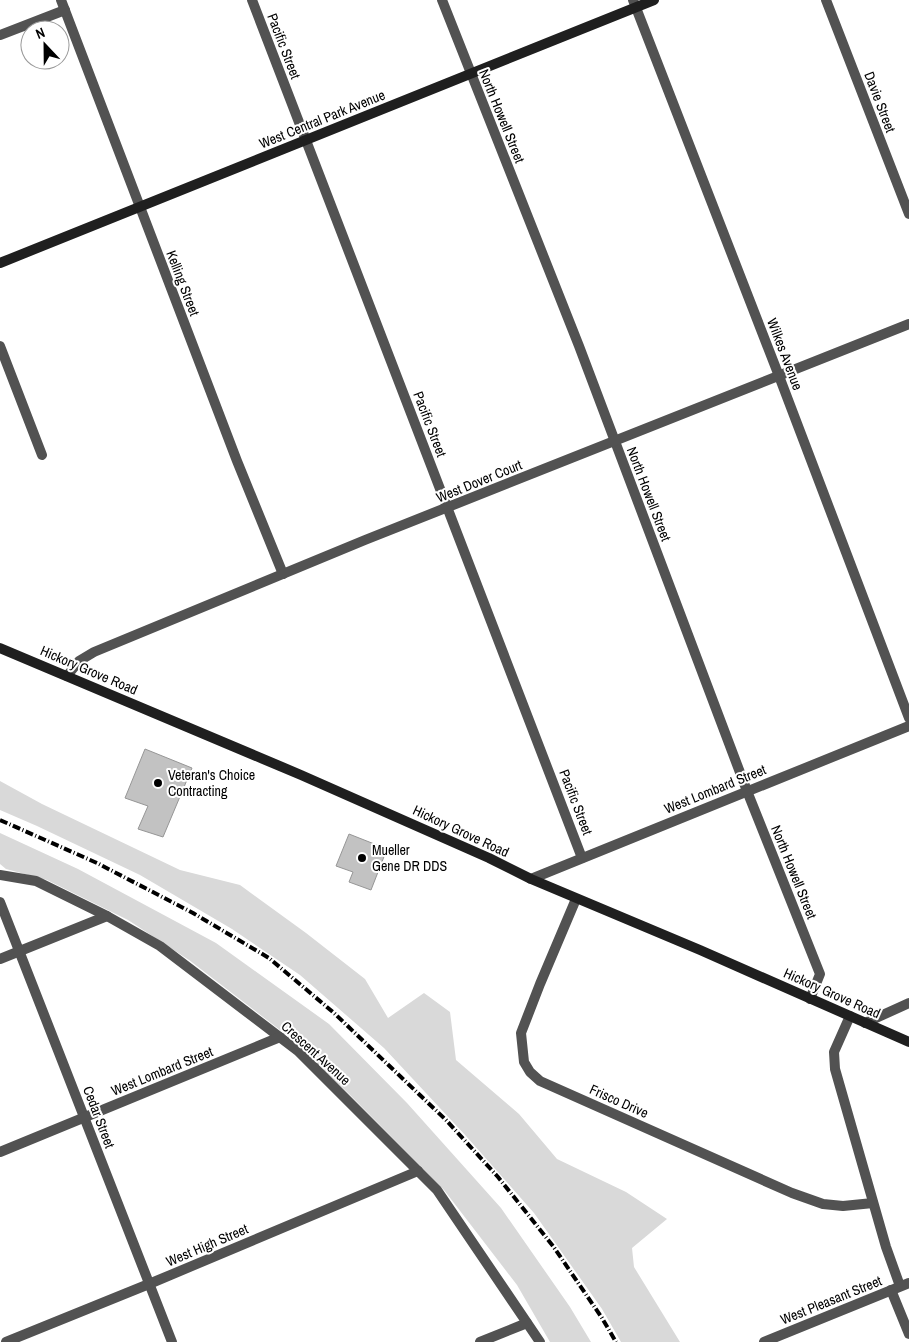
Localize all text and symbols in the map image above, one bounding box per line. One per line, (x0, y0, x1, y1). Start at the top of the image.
street label: Pacific Street (263, 11, 305, 81)
north arrow (20, 20, 70, 70)
text: N (33, 23, 47, 43)
street label: North Howell Street (475, 66, 529, 166)
street label: Davie Street (860, 69, 900, 135)
street label: West Central Park Avenue (256, 86, 388, 152)
street label: Kelling Street (162, 248, 204, 318)
street label: Wilkes Avenue (763, 315, 807, 393)
street label: Pacific Street (409, 389, 451, 459)
street label: North Howell Street (623, 444, 675, 544)
street label: West Dover Court (433, 456, 525, 506)
street label: Hickory Grove Road (38, 641, 140, 699)
street label: West Lombard Street (661, 760, 769, 818)
place label: Veteran's Choice Contracting (168, 766, 255, 800)
street label: Pacific Street (555, 767, 597, 837)
marker: Veteran's Choice Contracting (152, 777, 164, 789)
street label: Hickory Grove Road (410, 801, 512, 861)
street label: North Howell Street (767, 822, 821, 922)
place label: Mueller Gene DR DDS (372, 841, 448, 875)
marker: Mueller Gene DR DDS (356, 852, 368, 864)
street label: Hickory Grove Road (781, 964, 883, 1022)
street label: Crescent Avenue (278, 1017, 354, 1089)
street label: West Lombard Street (108, 1042, 216, 1100)
street label: Frisco Drive (587, 1080, 651, 1122)
street label: Cedar Street (79, 1083, 119, 1151)
street label: West High Street (163, 1220, 251, 1270)
street label: West Pleasant Street (778, 1271, 884, 1329)

